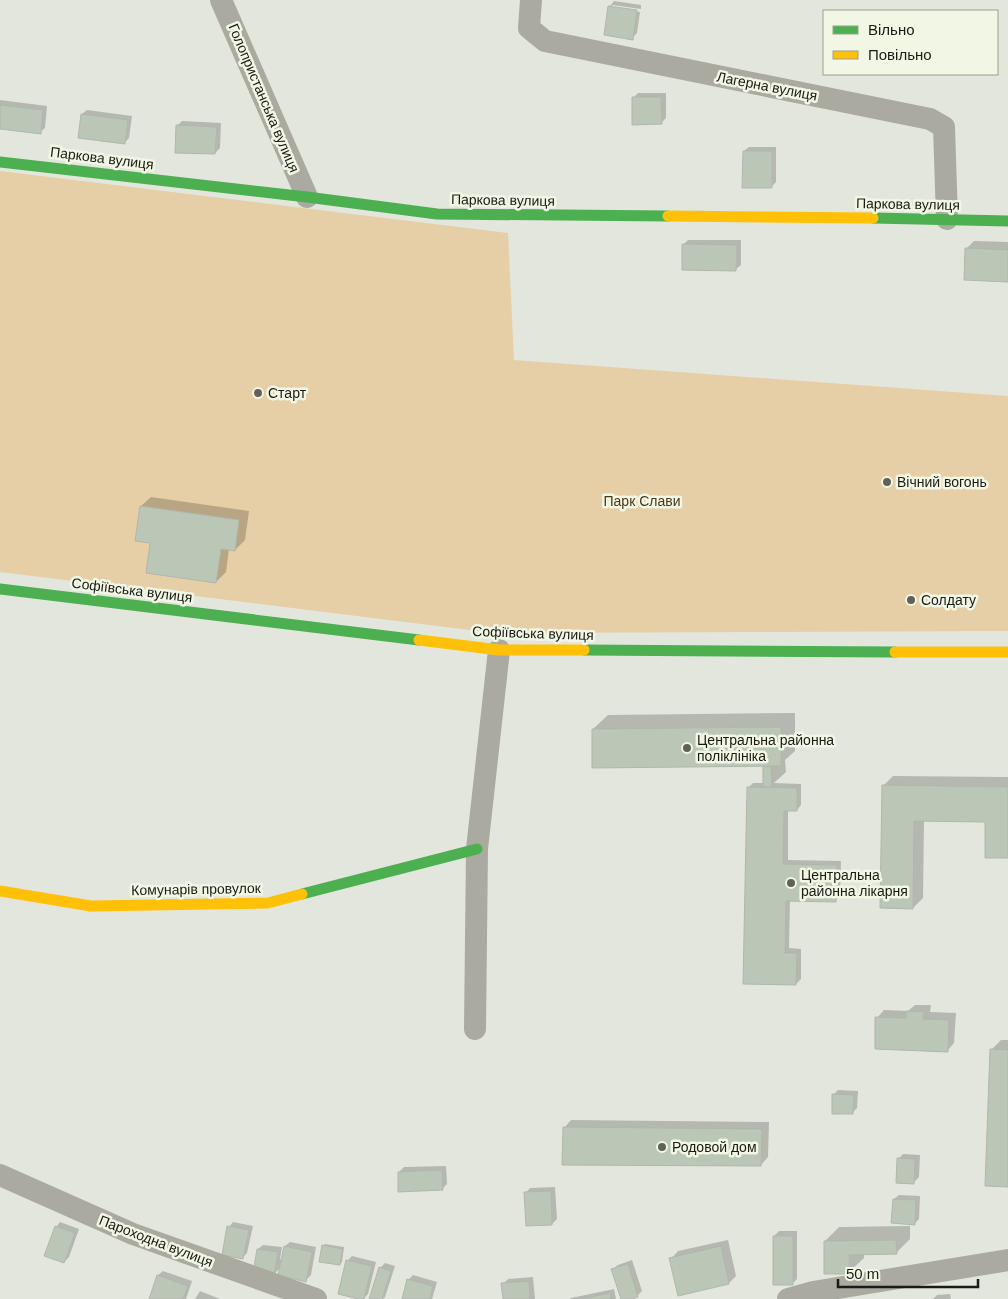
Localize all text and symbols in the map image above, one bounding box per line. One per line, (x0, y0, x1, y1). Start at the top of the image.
legend (823, 10, 998, 75)
street label: Голопристанська вулиця (225, 21, 303, 175)
text: Вільно (868, 21, 915, 38)
text: Повільно (868, 46, 932, 63)
street label: Лагерна вулиця (715, 68, 819, 104)
street label: Паркова вулиця (49, 144, 155, 172)
street label: Паркова вулиця (451, 191, 555, 209)
street label: Паркова вулиця (856, 195, 960, 213)
place label: Старт (268, 385, 307, 401)
marker: Старт (252, 387, 264, 399)
place label: Вічний вогонь (897, 474, 987, 490)
marker: Вічний вогонь (881, 476, 893, 488)
park label: Парк Слави (604, 493, 680, 509)
street label: Софіївська вулиця (71, 575, 193, 605)
place label: Солдату (921, 592, 976, 608)
marker: Солдату (905, 594, 917, 606)
street label: Софіївська вулиця (472, 623, 594, 643)
place label: Центральна районна поліклініка (697, 732, 834, 764)
marker: Центральна районна поліклініка (681, 742, 693, 754)
place label: Центральна районна лікарня (801, 867, 908, 899)
marker: Центральна районна лікарня (785, 877, 797, 889)
street label: Комунарів провулок (131, 880, 262, 898)
place label: Родовой дом (672, 1139, 757, 1155)
marker: Родовой дом (656, 1141, 668, 1153)
street label: Пароходна вулиця (97, 1212, 215, 1270)
scale bar (838, 1256, 978, 1288)
text: 50 m (846, 1265, 879, 1282)

